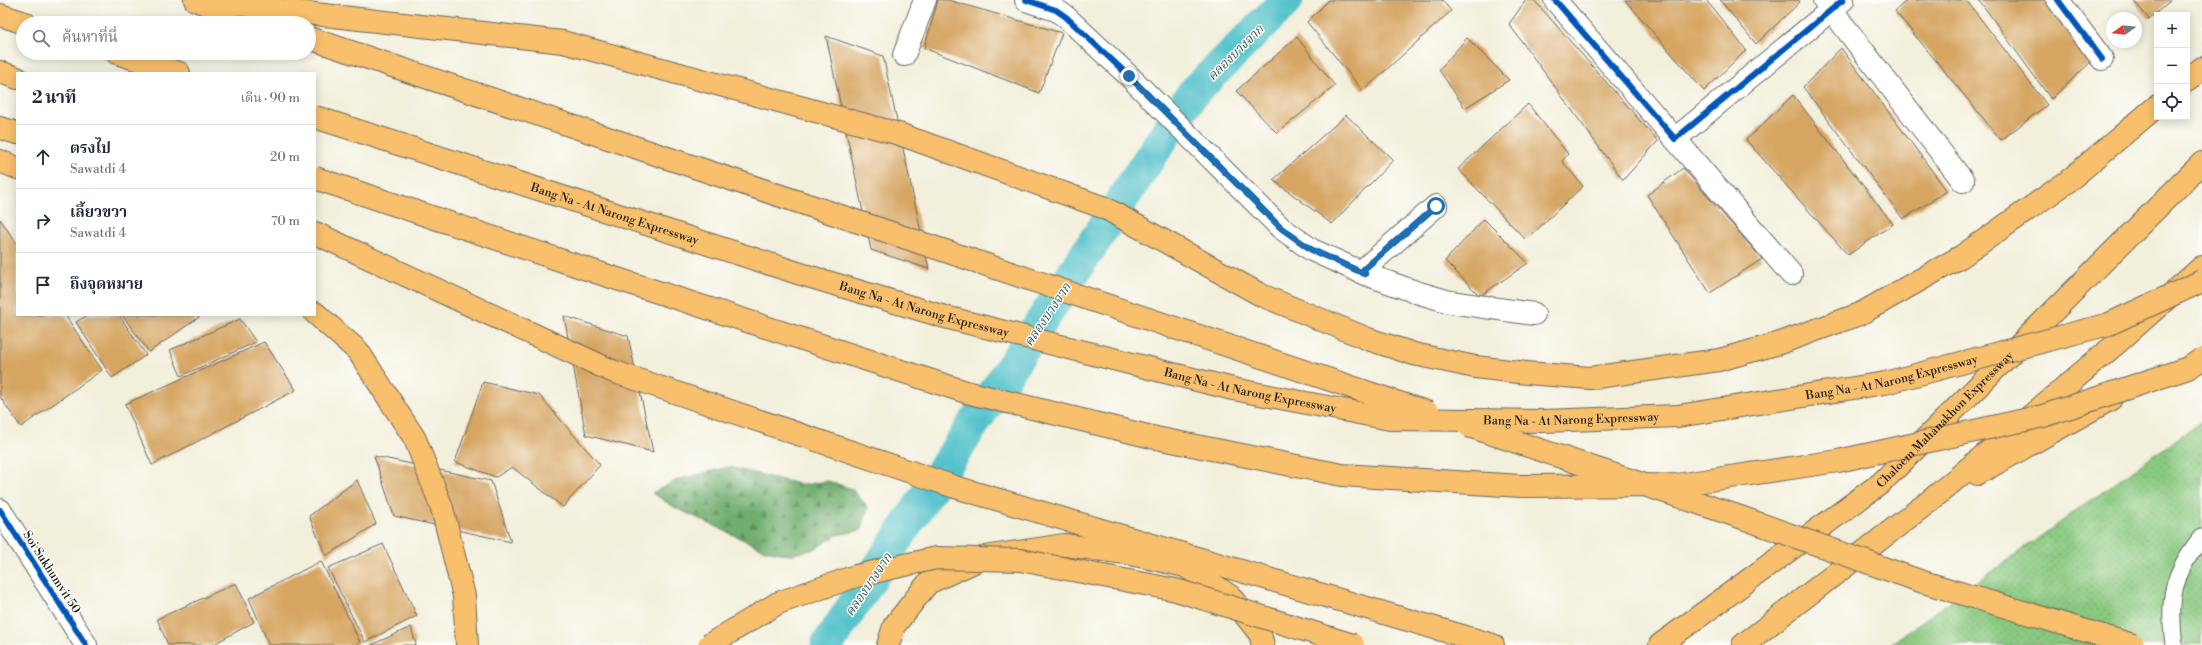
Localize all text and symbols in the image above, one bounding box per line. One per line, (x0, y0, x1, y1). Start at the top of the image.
north arrow (2106, 12, 2142, 48)
map controls (2154, 12, 2190, 120)
button: + (2154, 12, 2190, 48)
search box (16, 16, 316, 60)
water label: คลองบางจาก (1204, 21, 1268, 84)
icon: search (30, 27, 52, 49)
text: ค้นหาที่นี่ (62, 28, 118, 47)
button: − (2154, 48, 2190, 84)
route end (1120, 67, 1138, 85)
button: locate (2154, 84, 2190, 120)
text: 2 นาที (32, 87, 76, 109)
text: เดิน · 90 m (241, 90, 300, 106)
text: ตรงไป (70, 139, 111, 158)
icon: ahead (32, 146, 54, 168)
text: 20 m (270, 149, 300, 165)
text: Sawatdi 4 (70, 161, 126, 177)
street label: Bang Na - At Narong Expressway (528, 180, 701, 249)
route start (1427, 197, 1445, 215)
text: เลี้ยวขวา (70, 203, 127, 222)
icon: right (32, 210, 54, 232)
text: 70 m (271, 213, 300, 229)
text: Sawatdi 4 (70, 225, 126, 241)
icon: arrive (32, 274, 54, 296)
text: ถึงจุดหมาย (70, 275, 143, 294)
street label: Bang Na - At Narong Expressway (836, 279, 1011, 341)
water label: คลองบางจาก (1021, 279, 1075, 349)
street label: Chaloem Mahanakhon Expressway (1873, 348, 2017, 491)
street label: Bang Na - At Narong Expressway (1804, 352, 1979, 404)
street label: Bang Na - At Narong Expressway (1161, 365, 1338, 417)
street label: Bang Na - At Narong Expressway (1482, 410, 1660, 429)
street label: Soi Sukhumvit 50 (19, 528, 84, 616)
water label: คลองบางจาก (842, 549, 896, 619)

